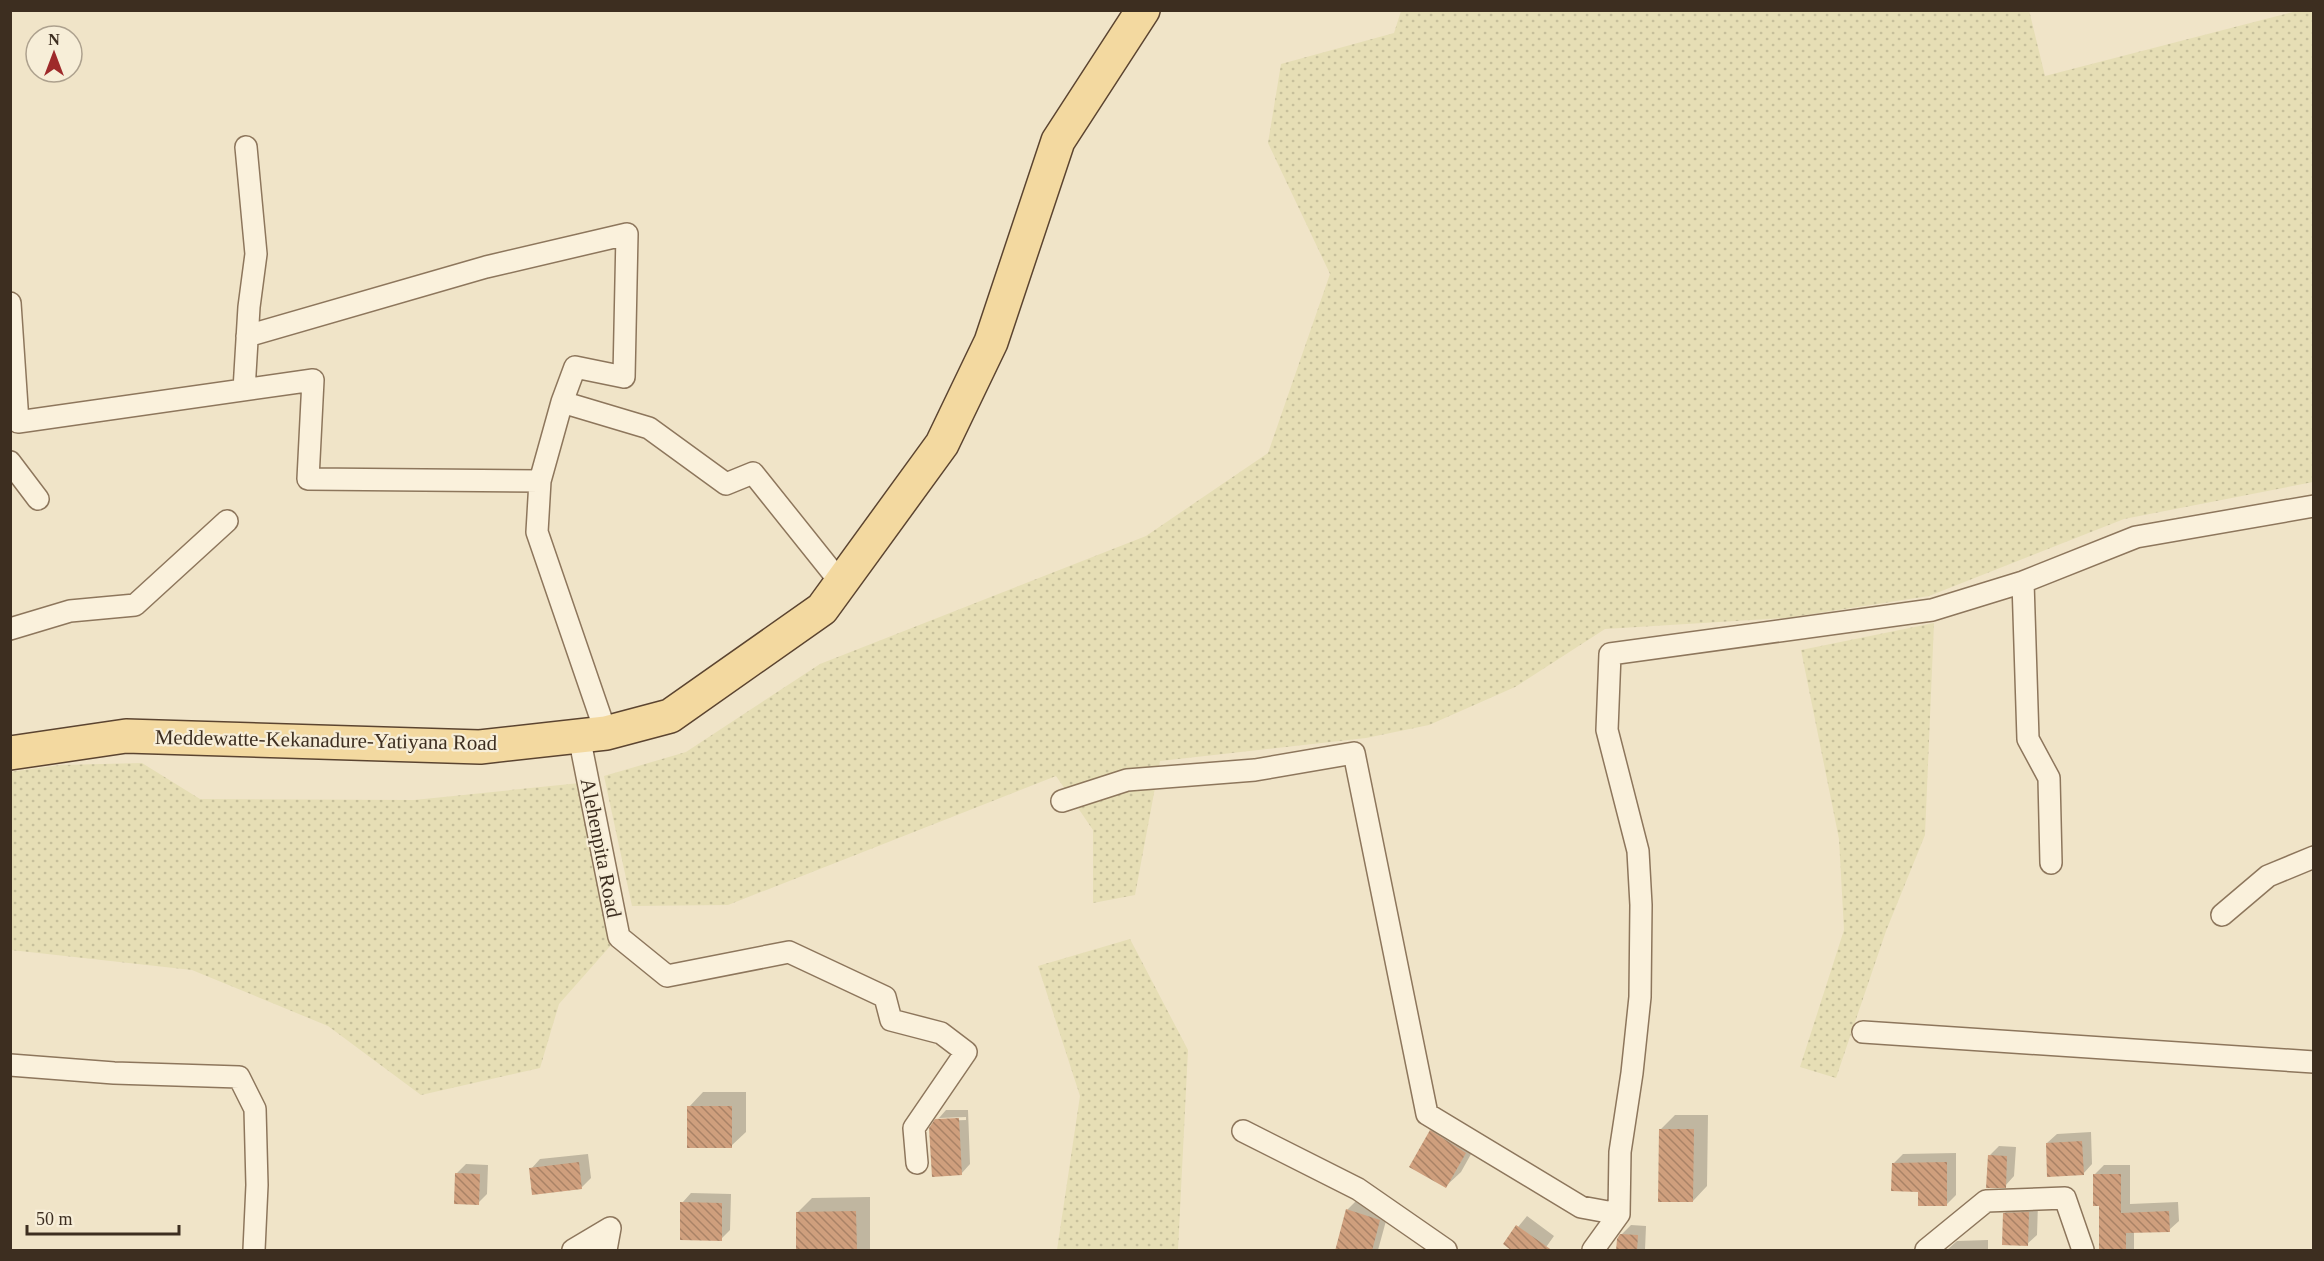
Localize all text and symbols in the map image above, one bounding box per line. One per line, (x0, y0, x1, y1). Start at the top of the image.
north arrow (24, 24, 84, 84)
text: N (48, 31, 60, 48)
street label: Meddewatte-Kekanadure-Yatiyana Road (155, 725, 498, 755)
street label: Alehenpita Road (576, 776, 626, 920)
scale bar (27, 1198, 178, 1236)
text: 50 m (36, 1209, 73, 1229)

